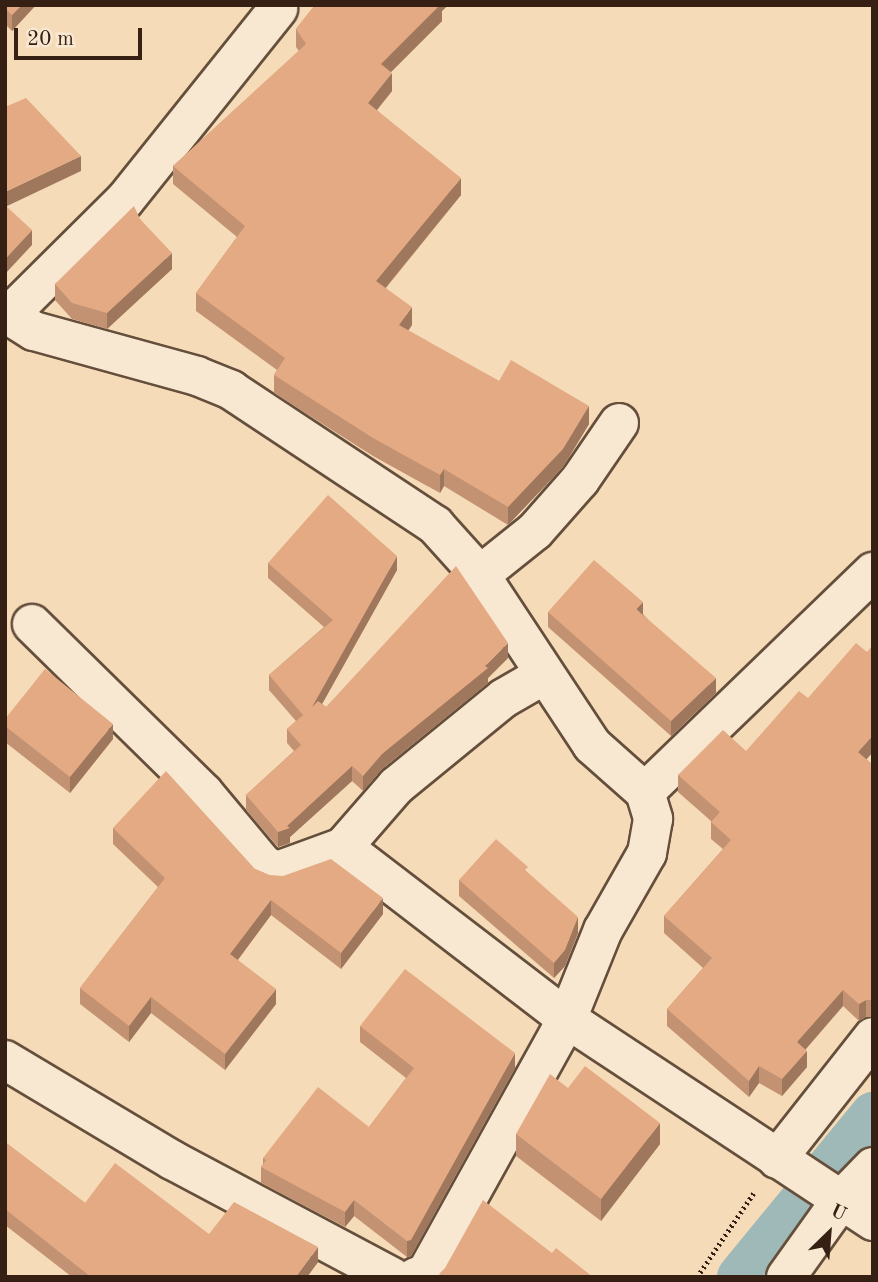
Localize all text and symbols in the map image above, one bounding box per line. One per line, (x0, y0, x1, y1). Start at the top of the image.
scale bar (18, 14, 145, 58)
text: 20 m (27, 29, 74, 50)
north arrow (794, 1198, 864, 1268)
text: U (827, 1202, 849, 1225)

